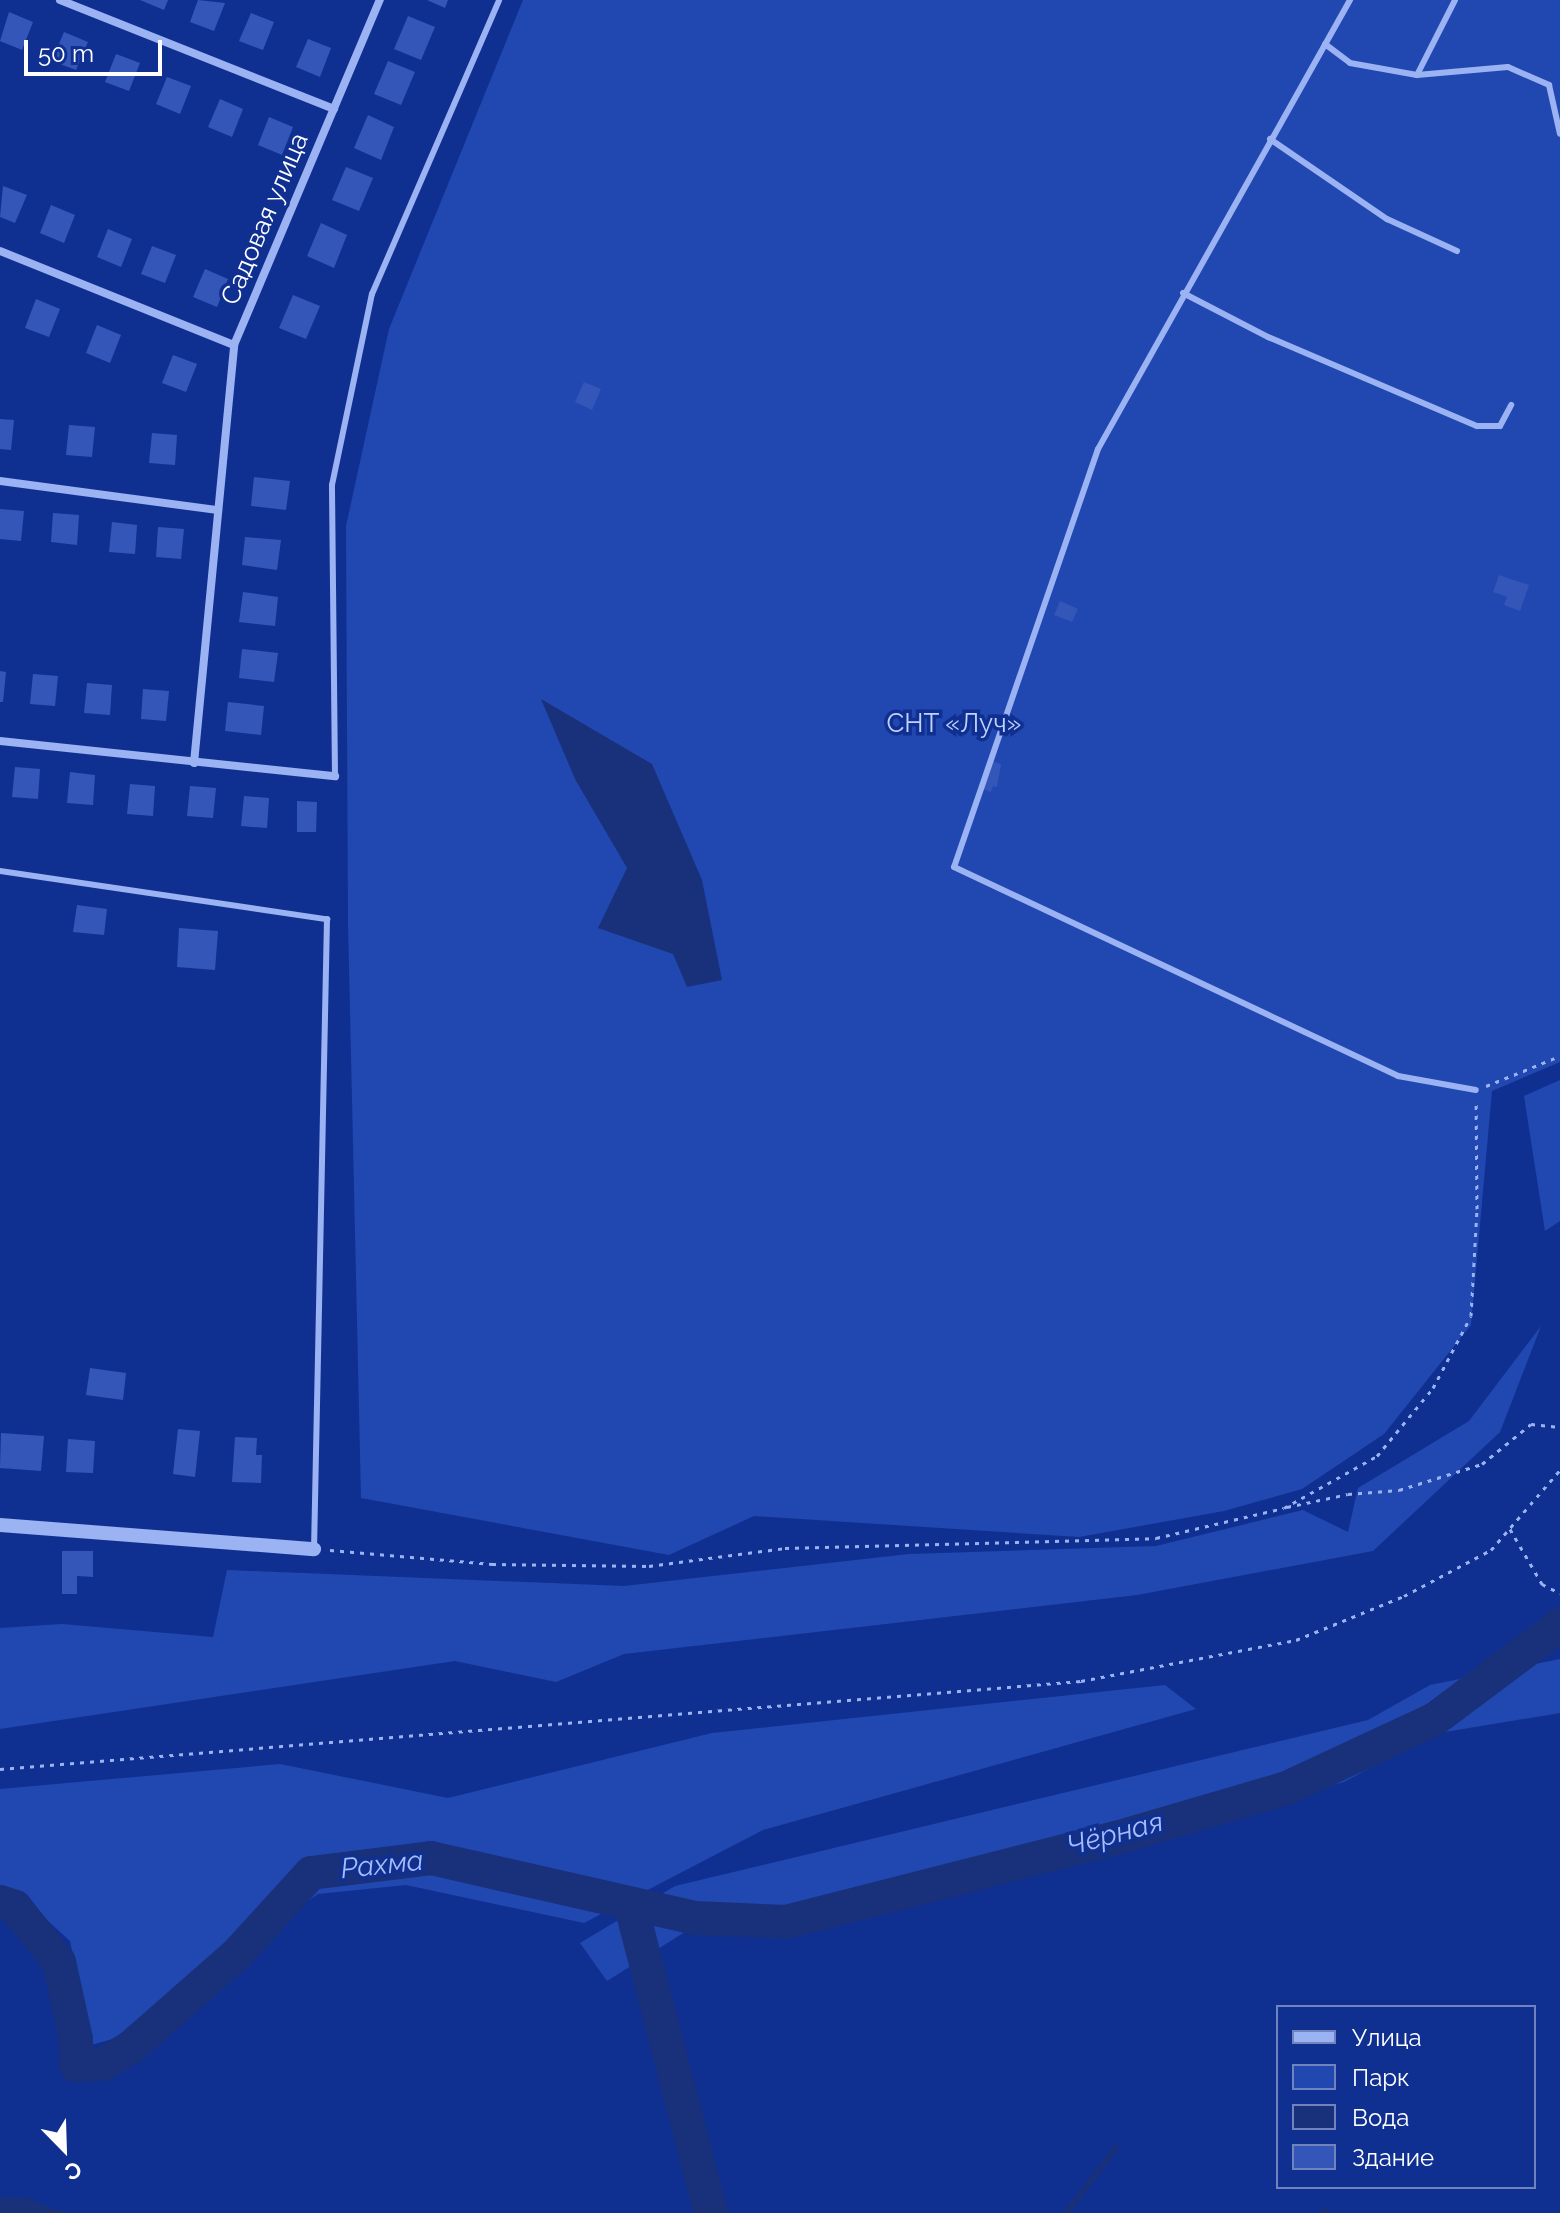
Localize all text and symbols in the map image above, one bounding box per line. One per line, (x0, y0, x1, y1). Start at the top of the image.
scale bar (28, 24, 166, 74)
text: 50 m (38, 39, 94, 68)
street label: Садовая улица (215, 128, 315, 310)
park label: СНТ «Луч» (886, 708, 1022, 740)
water label: Чёрная (1063, 1805, 1167, 1863)
water label: Рахма (339, 1844, 425, 1886)
legend (1276, 2005, 1536, 2189)
text: Улица (1352, 2023, 1422, 2052)
text: Парк (1352, 2063, 1410, 2092)
text: Вода (1352, 2103, 1409, 2132)
north arrow (24, 2109, 104, 2189)
text: Здание (1352, 2143, 1434, 2172)
text: С (61, 2156, 85, 2186)

